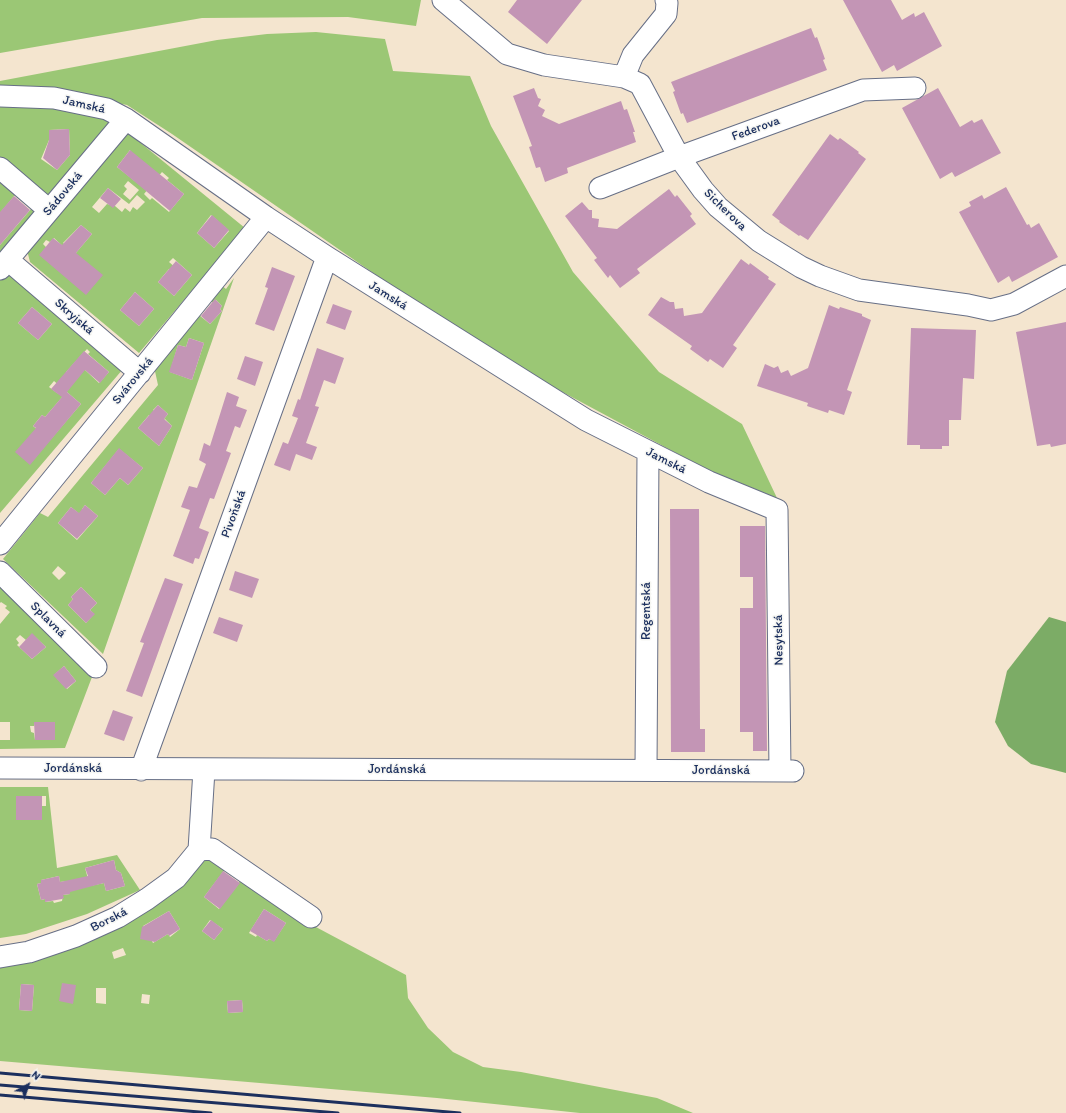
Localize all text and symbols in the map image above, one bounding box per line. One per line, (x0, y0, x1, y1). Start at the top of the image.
street label: Jamská (61, 93, 107, 117)
street label: Federova (730, 113, 782, 145)
street label: Sádovská (40, 169, 86, 219)
street label: Sicherova (700, 186, 750, 234)
street label: Jamská (366, 278, 410, 314)
street label: Skryjská (51, 296, 97, 338)
street label: Svárovská (109, 354, 157, 408)
street label: Jamská (643, 444, 689, 478)
street label: Pivoňská (218, 488, 250, 540)
street label: Regentská (639, 582, 655, 640)
street label: Splavná (27, 599, 69, 641)
street label: Nesytská (771, 614, 787, 666)
street label: Jordánská (44, 761, 102, 777)
street label: Jordánská (368, 762, 426, 778)
street label: Jordánská (692, 763, 750, 779)
street label: Borská (88, 904, 130, 936)
north arrow (8, 1065, 48, 1105)
text: N (29, 1068, 43, 1083)

